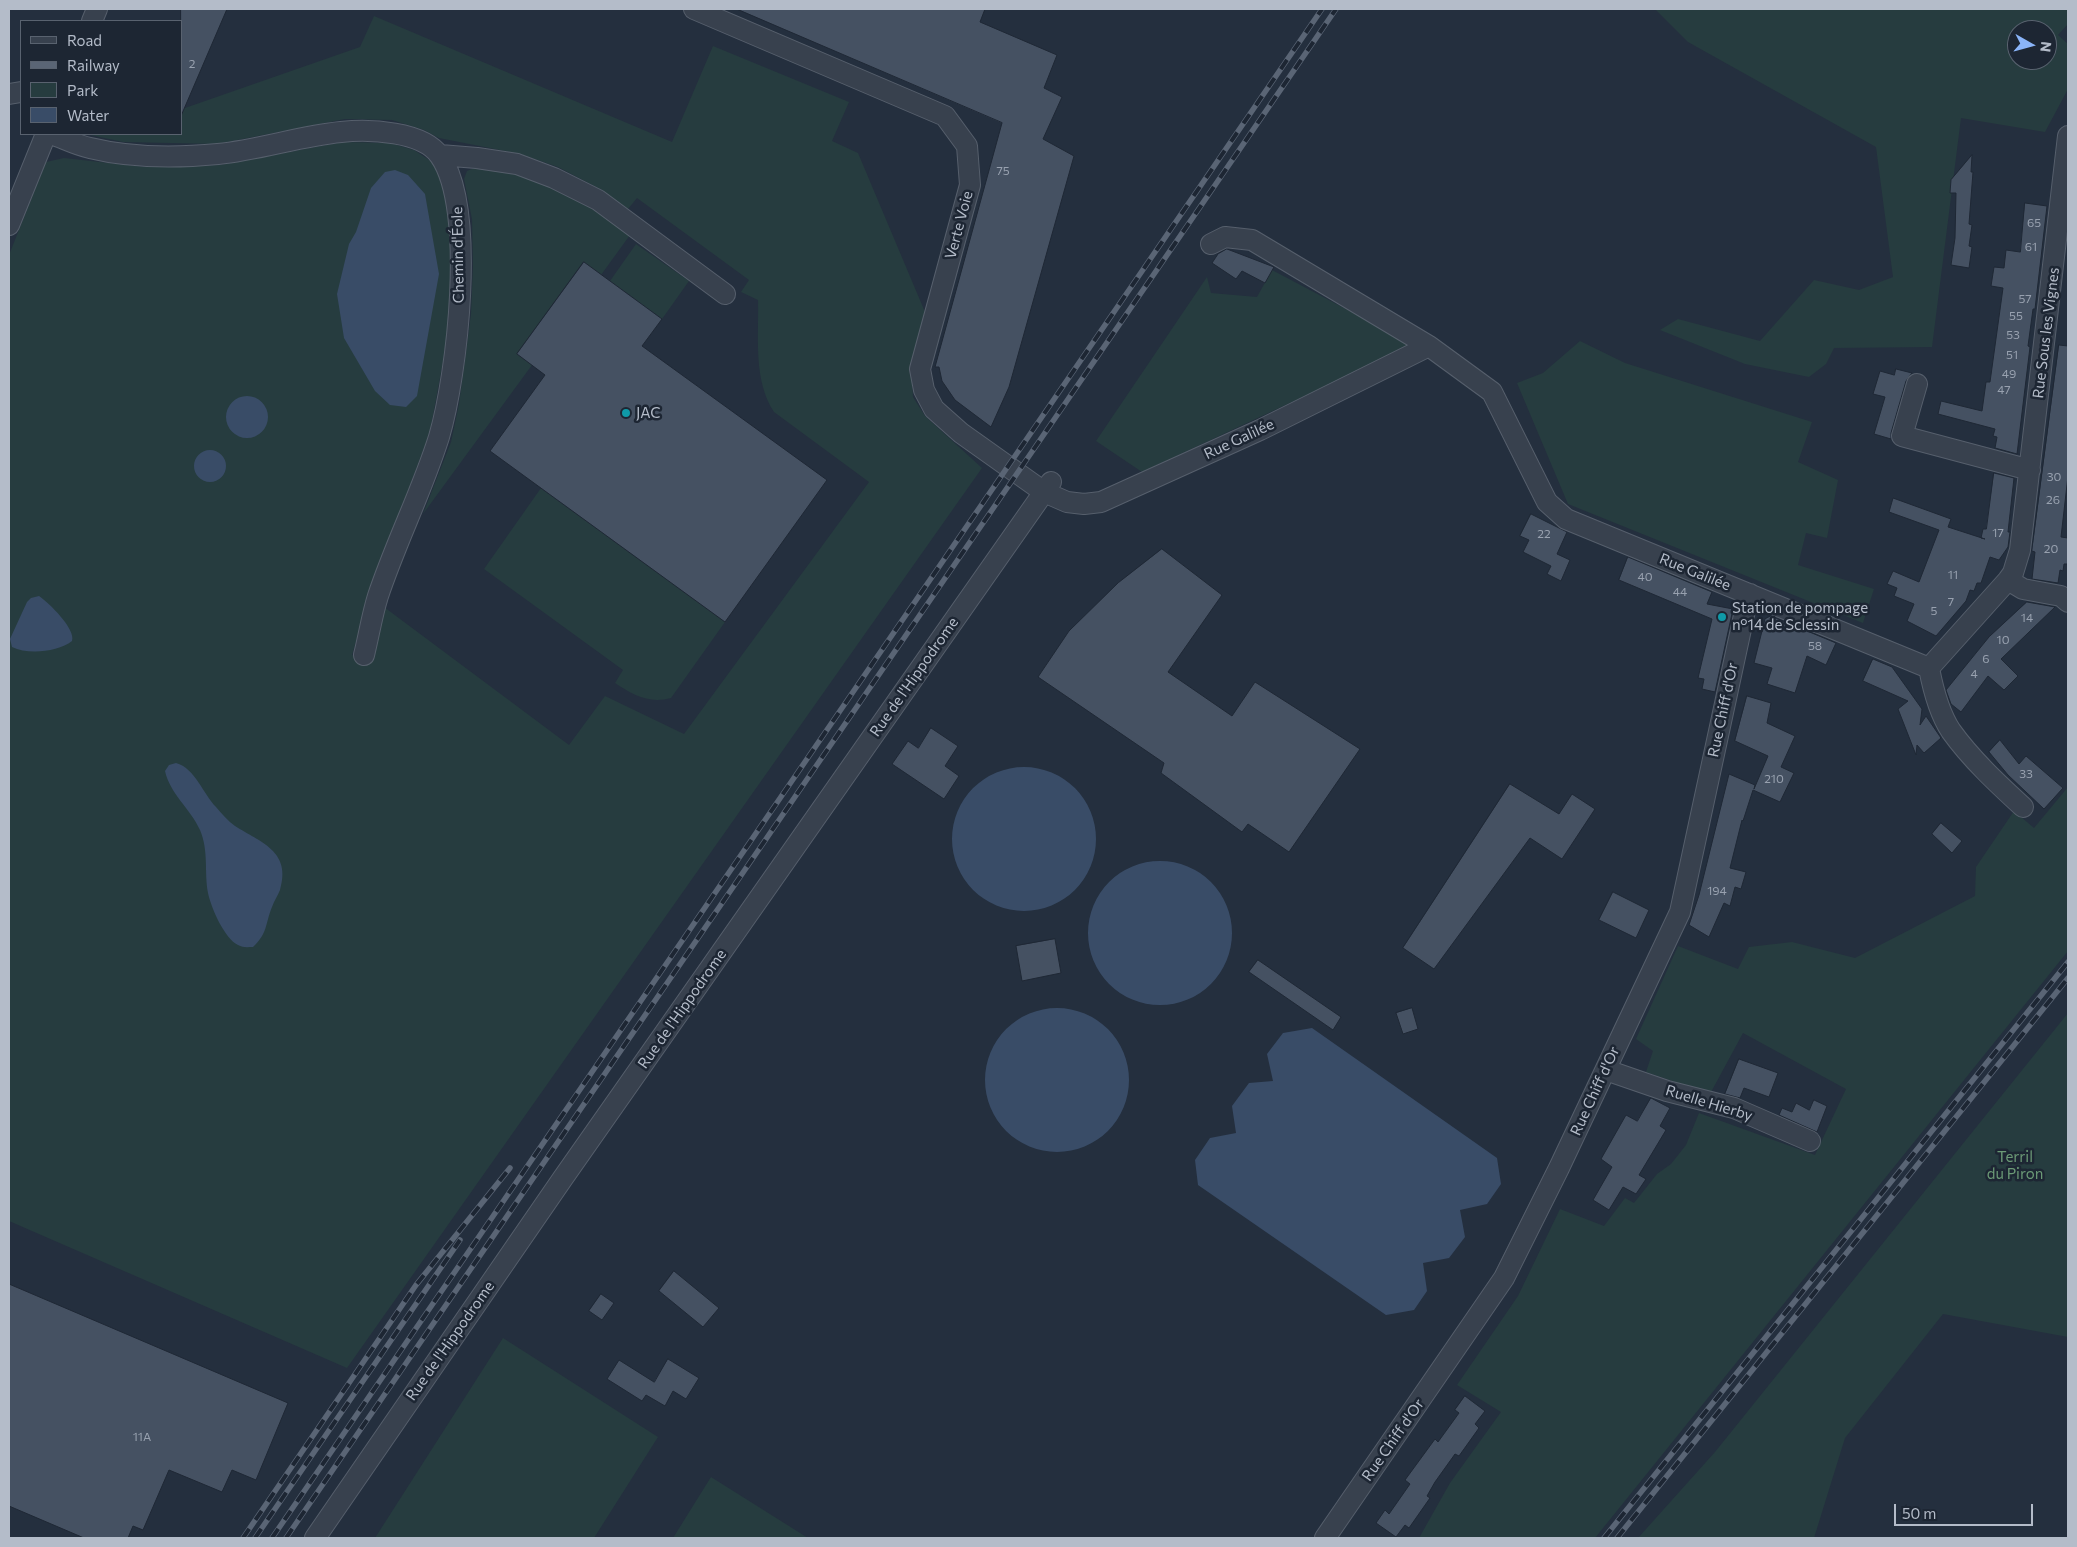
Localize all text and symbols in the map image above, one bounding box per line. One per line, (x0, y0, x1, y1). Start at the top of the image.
legend (20, 20, 182, 135)
north arrow (2007, 20, 2057, 70)
text: Road (67, 31, 102, 49)
text: N (2037, 41, 2055, 53)
text: Railway (67, 56, 120, 74)
house number: 2 (189, 57, 195, 71)
text: Park (67, 81, 98, 99)
text: Water (67, 106, 109, 124)
house number: 75 (996, 164, 1010, 178)
street label: Verte Voie (941, 189, 977, 261)
street label: Chemin d'Éole (448, 207, 468, 303)
house number: 65 (2027, 216, 2041, 230)
house number: 61 (2025, 240, 2037, 254)
street label: Rue Sous les Vignes (2029, 266, 2063, 400)
house number: 57 (2018, 292, 2032, 306)
house number: 55 (2009, 309, 2023, 323)
house number: 53 (2006, 328, 2020, 342)
house number: 51 (2006, 348, 2018, 362)
house number: 49 (2002, 367, 2016, 381)
house number: 47 (1997, 383, 2011, 397)
place label: JAC (636, 404, 661, 422)
marker: JAC (620, 407, 632, 419)
street label: Rue Galilée (1201, 415, 1277, 463)
house number: 30 (2047, 470, 2061, 484)
house number: 26 (2046, 493, 2060, 507)
house number: 17 (1992, 526, 2004, 540)
house number: 22 (1537, 527, 1551, 541)
house number: 20 (2044, 542, 2058, 556)
street label: Rue Galilée (1657, 550, 1733, 594)
house number: 11 (1948, 568, 1958, 582)
house number: 40 (1637, 570, 1653, 584)
house number: 44 (1673, 585, 1687, 599)
house number: 7 (1948, 595, 1954, 609)
place label: Station de pompage n°14 de Sclessin (1732, 599, 1868, 634)
house number: 5 (1931, 604, 1937, 618)
marker: Station de pompage n°14 de Sclessin (1716, 611, 1728, 623)
house number: 14 (2021, 611, 2033, 625)
street label: Rue de l'Hippodrome (866, 614, 962, 740)
house number: 10 (1997, 633, 2009, 647)
house number: 58 (1808, 639, 1822, 653)
house number: 6 (1982, 652, 1990, 666)
street label: Rue Chiff d'Or (1704, 661, 1742, 759)
house number: 4 (1970, 667, 1978, 681)
house number: 33 (2019, 767, 2033, 781)
house number: 210 (1764, 772, 1784, 786)
house number: 194 (1707, 884, 1727, 898)
street label: Rue de l'Hippodrome (634, 946, 730, 1072)
street label: Rue Chiff d'Or (1567, 1044, 1623, 1138)
street label: Ruelle Hierby (1663, 1081, 1755, 1125)
park label: Terril du Piron (1987, 1148, 2043, 1183)
street label: Rue de l'Hippodrome (402, 1278, 498, 1404)
street label: Rue Chiff d'Or (1358, 1395, 1428, 1485)
house number: 11A (133, 1430, 151, 1444)
scale bar (1897, 1494, 2036, 1526)
text: 50 m (1902, 1504, 1936, 1522)

